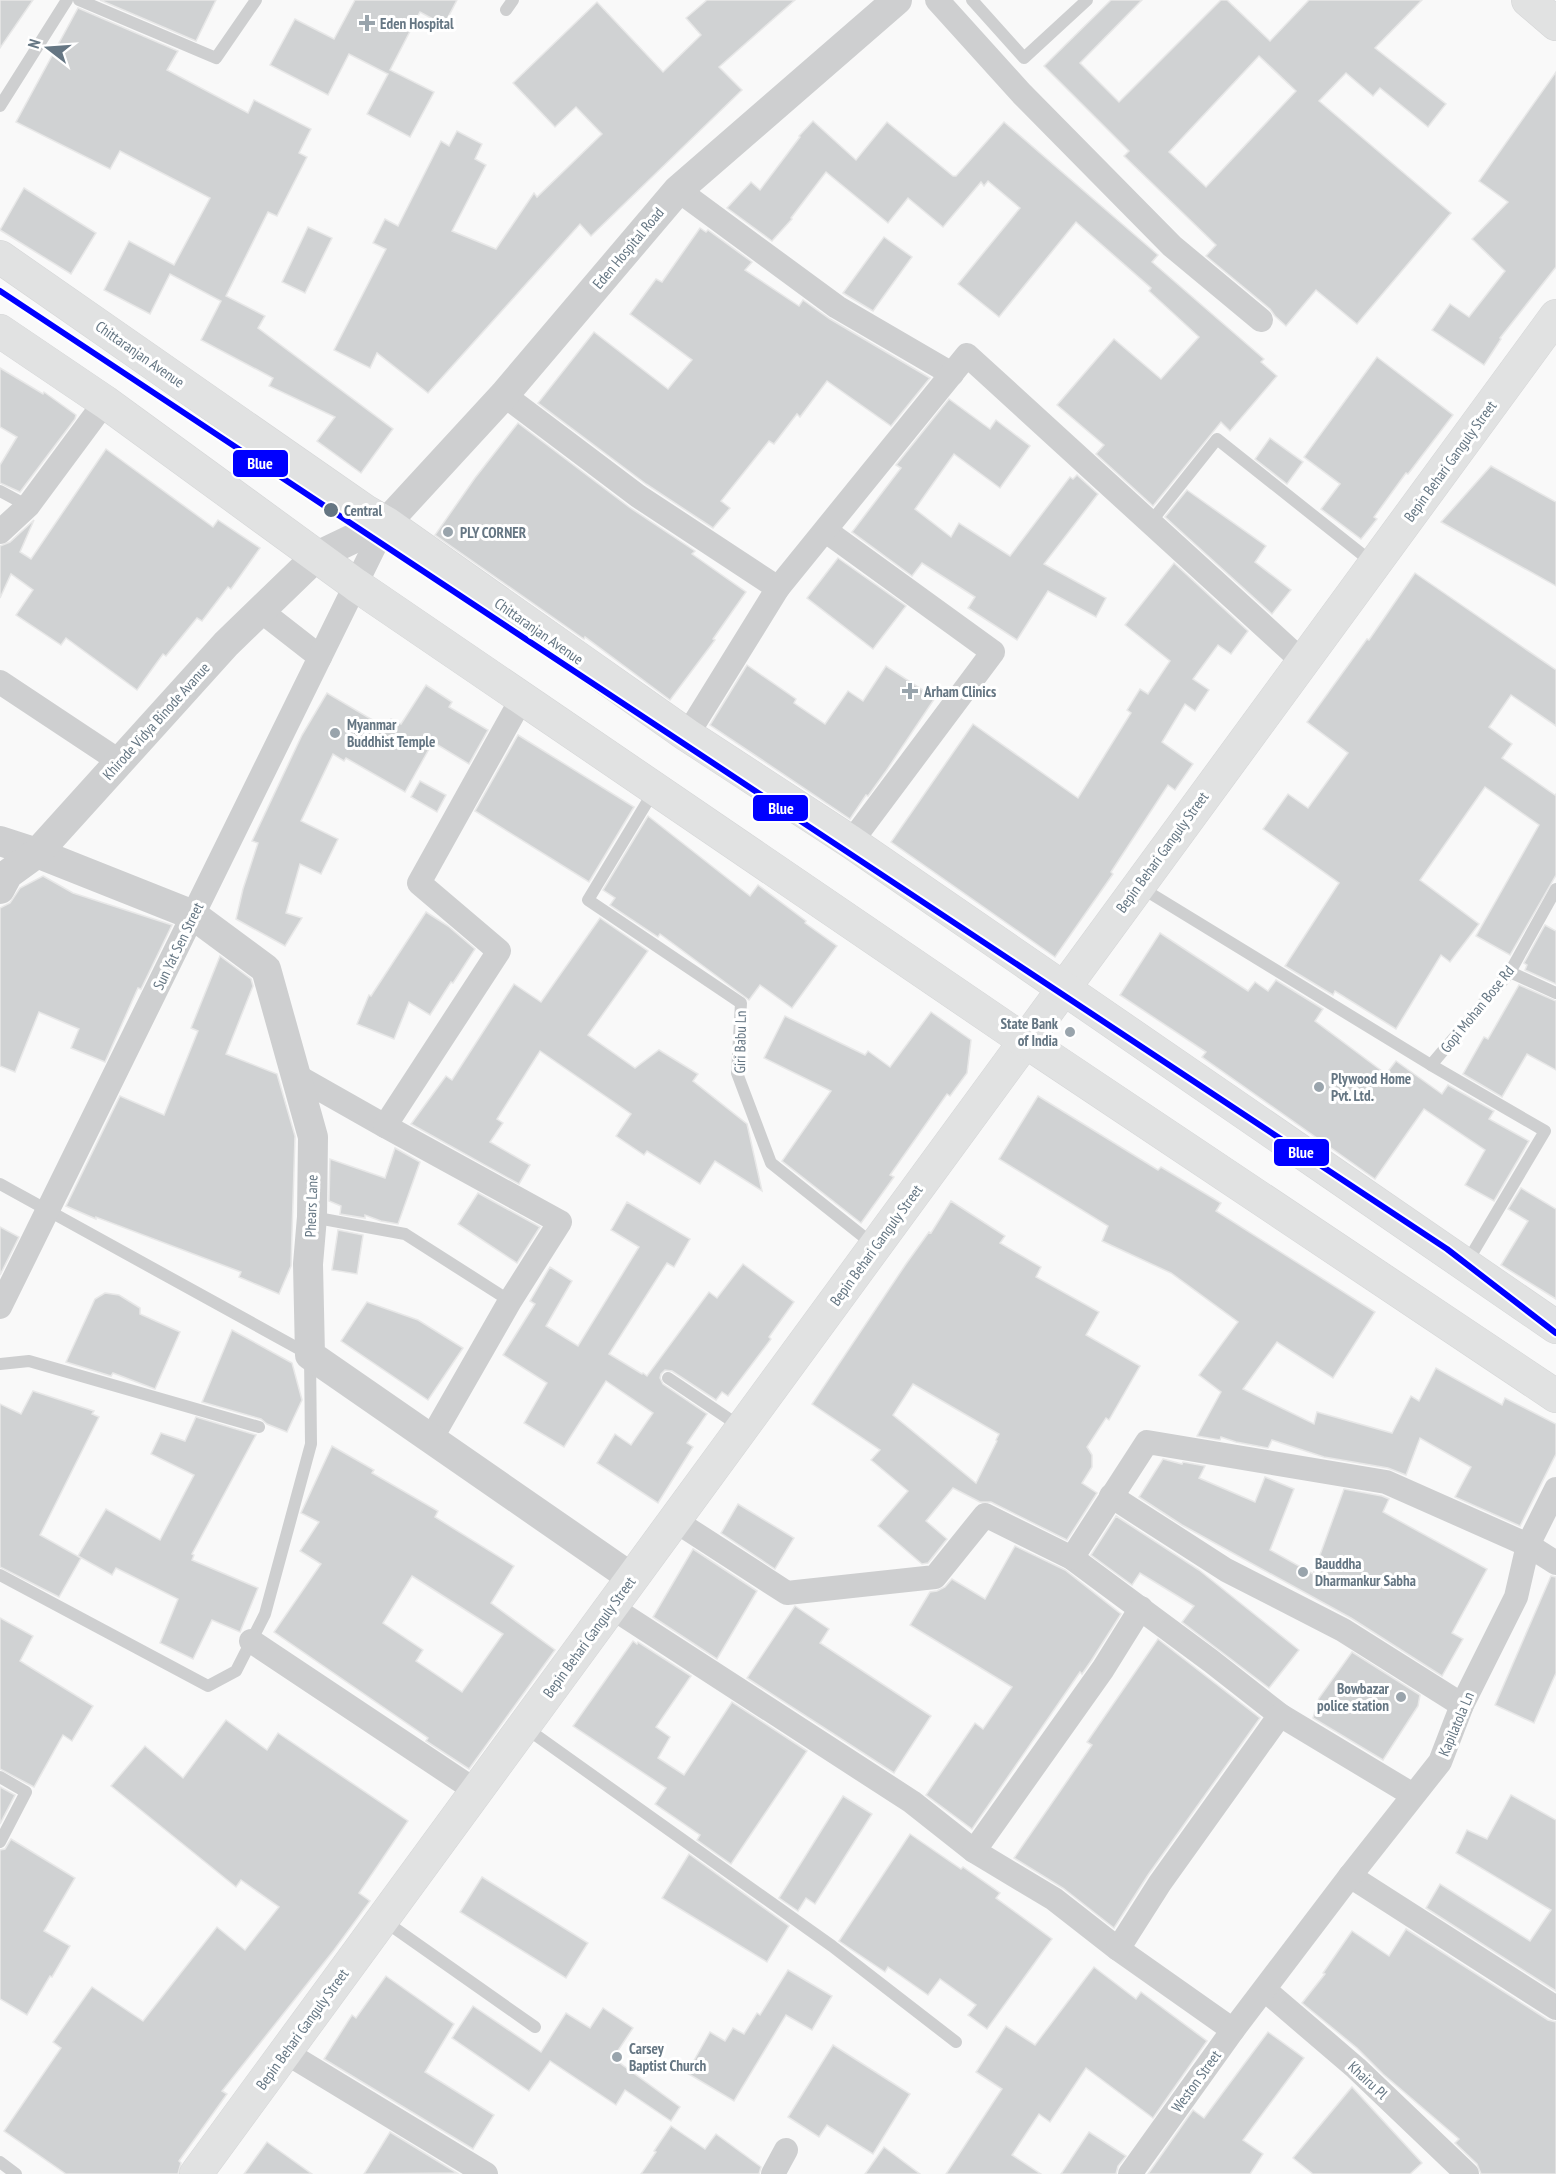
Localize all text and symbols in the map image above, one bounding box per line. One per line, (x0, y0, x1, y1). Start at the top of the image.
marker: Eden Hospital (358, 14, 376, 32)
place label: Eden Hospital (380, 14, 454, 33)
north arrow (18, 18, 78, 78)
text: N (23, 37, 44, 51)
street label: Eden Hospital Road (588, 203, 668, 293)
street label: Chittaranjan Avenue (92, 316, 188, 392)
street label: Bepin Behari Ganguly Street (1400, 397, 1500, 525)
line badge: Blue (232, 449, 289, 478)
text: Blue (247, 453, 273, 473)
marker: Central (322, 501, 340, 519)
place label: Central (344, 501, 383, 520)
place label: PLY CORNER (460, 523, 527, 542)
marker: PLY CORNER (441, 525, 455, 539)
street label: Chittaranjan Avenue (491, 593, 587, 669)
street label: Khirode Vidya Binode Avanue (98, 658, 214, 784)
marker: Arham Clinics (901, 682, 919, 700)
place label: Arham Clinics (923, 682, 996, 701)
place label: Myanmar Buddhist Temple (347, 715, 435, 751)
marker: Myanmar Buddhist Temple (328, 726, 342, 740)
street label: Bepin Behari Ganguly Street (1112, 788, 1212, 916)
line badge: Blue (752, 794, 809, 822)
text: Blue (768, 798, 794, 818)
street label: Sun Yat Sen Street (149, 899, 207, 993)
street label: Gopi Mohan Bose Rd (1436, 961, 1518, 1057)
street label: Giri Babu Ln (730, 1010, 750, 1074)
place label: State Bank of India (1001, 1014, 1059, 1050)
marker: State Bank of India (1063, 1025, 1077, 1039)
place label: Plywood Home Pvt. Ltd. (1331, 1069, 1411, 1105)
marker: Plywood Home Pvt. Ltd. (1312, 1080, 1326, 1094)
line badge: Blue (1273, 1138, 1330, 1167)
text: Blue (1288, 1142, 1314, 1162)
street label: Phears Lane (300, 1174, 322, 1238)
street label: Bepin Behari Ganguly Street (826, 1181, 926, 1309)
place label: Bauddha Dharmankur Sabha (1315, 1554, 1416, 1590)
marker: Bauddha Dharmankur Sabha (1296, 1565, 1310, 1579)
street label: Bepin Behari Ganguly Street (539, 1573, 639, 1701)
place label: Bowbazar police station (1317, 1679, 1390, 1715)
street label: Kapilatola Ln (1434, 1689, 1478, 1759)
marker: Bowbazar police station (1394, 1690, 1408, 1704)
street label: Bepin Behari Ganguly Street (252, 1965, 352, 2093)
place label: Carsey Baptist Church (629, 2039, 706, 2075)
street label: Weston Street (1167, 2046, 1225, 2116)
marker: Carsey Baptist Church (610, 2050, 624, 2064)
street label: Khairu Pl (1344, 2057, 1392, 2103)

